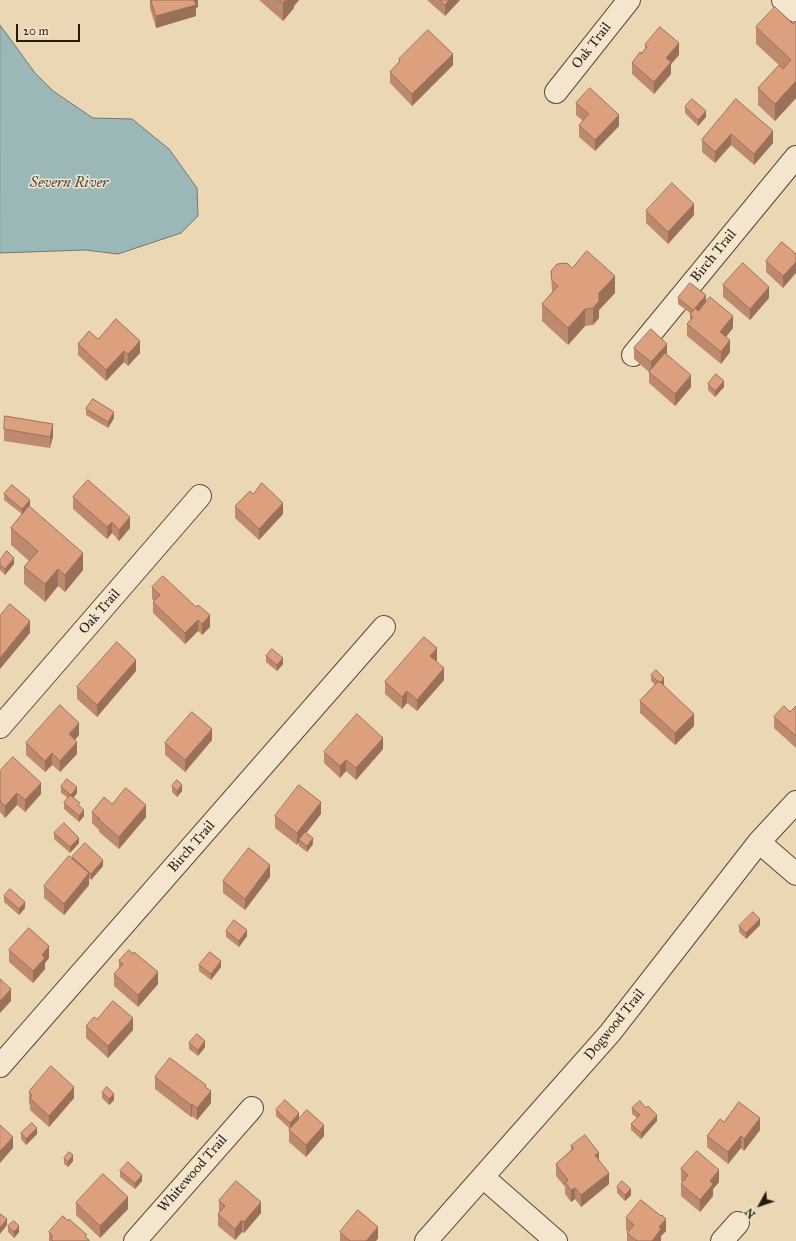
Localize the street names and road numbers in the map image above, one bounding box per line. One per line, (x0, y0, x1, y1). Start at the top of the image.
street label: Oak Trail (569, 19, 615, 73)
street label: Birch Trail (688, 226, 740, 286)
street label: Oak Trail (76, 586, 124, 638)
street label: Birch Trail (165, 818, 219, 876)
street label: Dogwood Trail (581, 986, 649, 1064)
street label: Whitewood Trail (155, 1132, 231, 1216)

